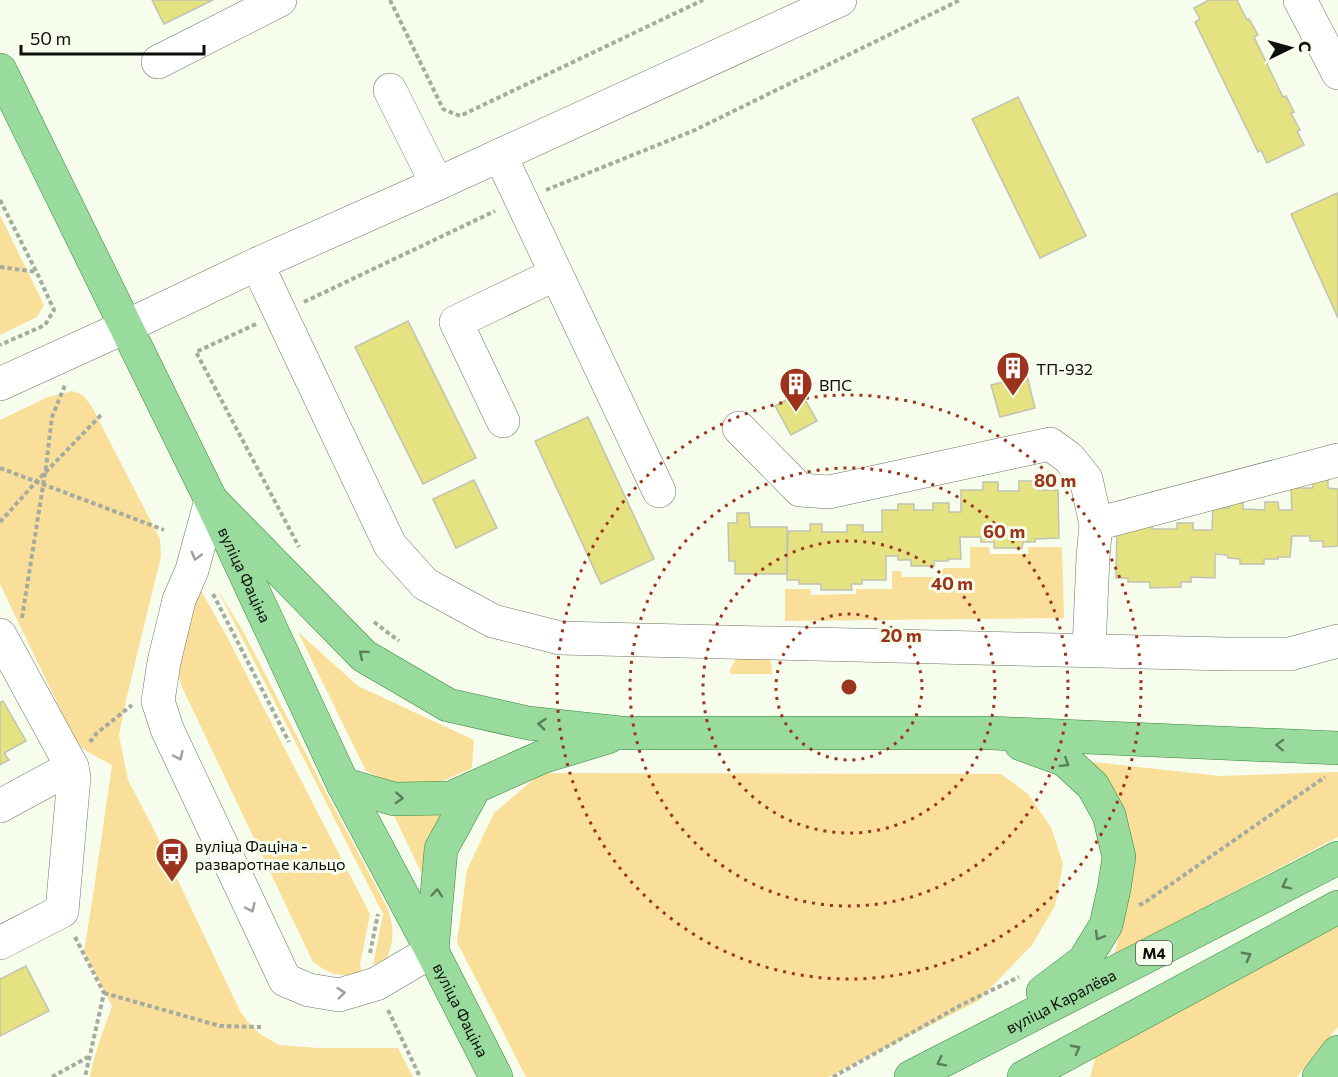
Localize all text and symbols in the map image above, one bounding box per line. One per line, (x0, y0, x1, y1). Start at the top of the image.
scale bar (21, 18, 204, 56)
north arrow (1260, 18, 1320, 78)
text: 50 m (30, 27, 71, 49)
text: С (1296, 40, 1315, 53)
building icon: ТП-932 (995, 350, 1031, 397)
place label: ТП-932 (1036, 359, 1093, 378)
building icon: ВПС (778, 366, 814, 413)
place label: ВПС (819, 375, 852, 394)
text: 80 m (1034, 469, 1076, 491)
text: 60 m (983, 520, 1025, 542)
street label: вуліца Фаціна (215, 524, 276, 625)
one-way arrow (190, 551, 203, 561)
text: 40 m (931, 572, 973, 594)
text: 20 m (880, 624, 922, 646)
one-way arrow (359, 650, 370, 661)
centre of rings (839, 677, 859, 697)
one-way arrow (537, 718, 546, 731)
one-way arrow (1275, 739, 1284, 752)
one-way arrow (172, 749, 184, 760)
one-way arrow (1058, 755, 1069, 766)
one-way arrow (395, 791, 404, 804)
bus stop icon: вуліца Фаціна - разваротнае кальцо (154, 836, 190, 883)
place label: вуліца Фаціна - разваротнае кальцо (195, 836, 346, 873)
one-way arrow (1282, 878, 1292, 889)
one-way arrow (430, 888, 443, 897)
one-way arrow (243, 902, 255, 913)
one-way arrow (1095, 930, 1107, 940)
road number: М4 (1136, 941, 1172, 965)
one-way arrow (1241, 952, 1252, 963)
street label: вуліца Фаціна (430, 959, 494, 1060)
street label: вуліца Каралёва (1002, 964, 1119, 1037)
one-way arrow (336, 987, 346, 999)
one-way arrow (1070, 1045, 1080, 1056)
one-way arrow (936, 1055, 947, 1066)

